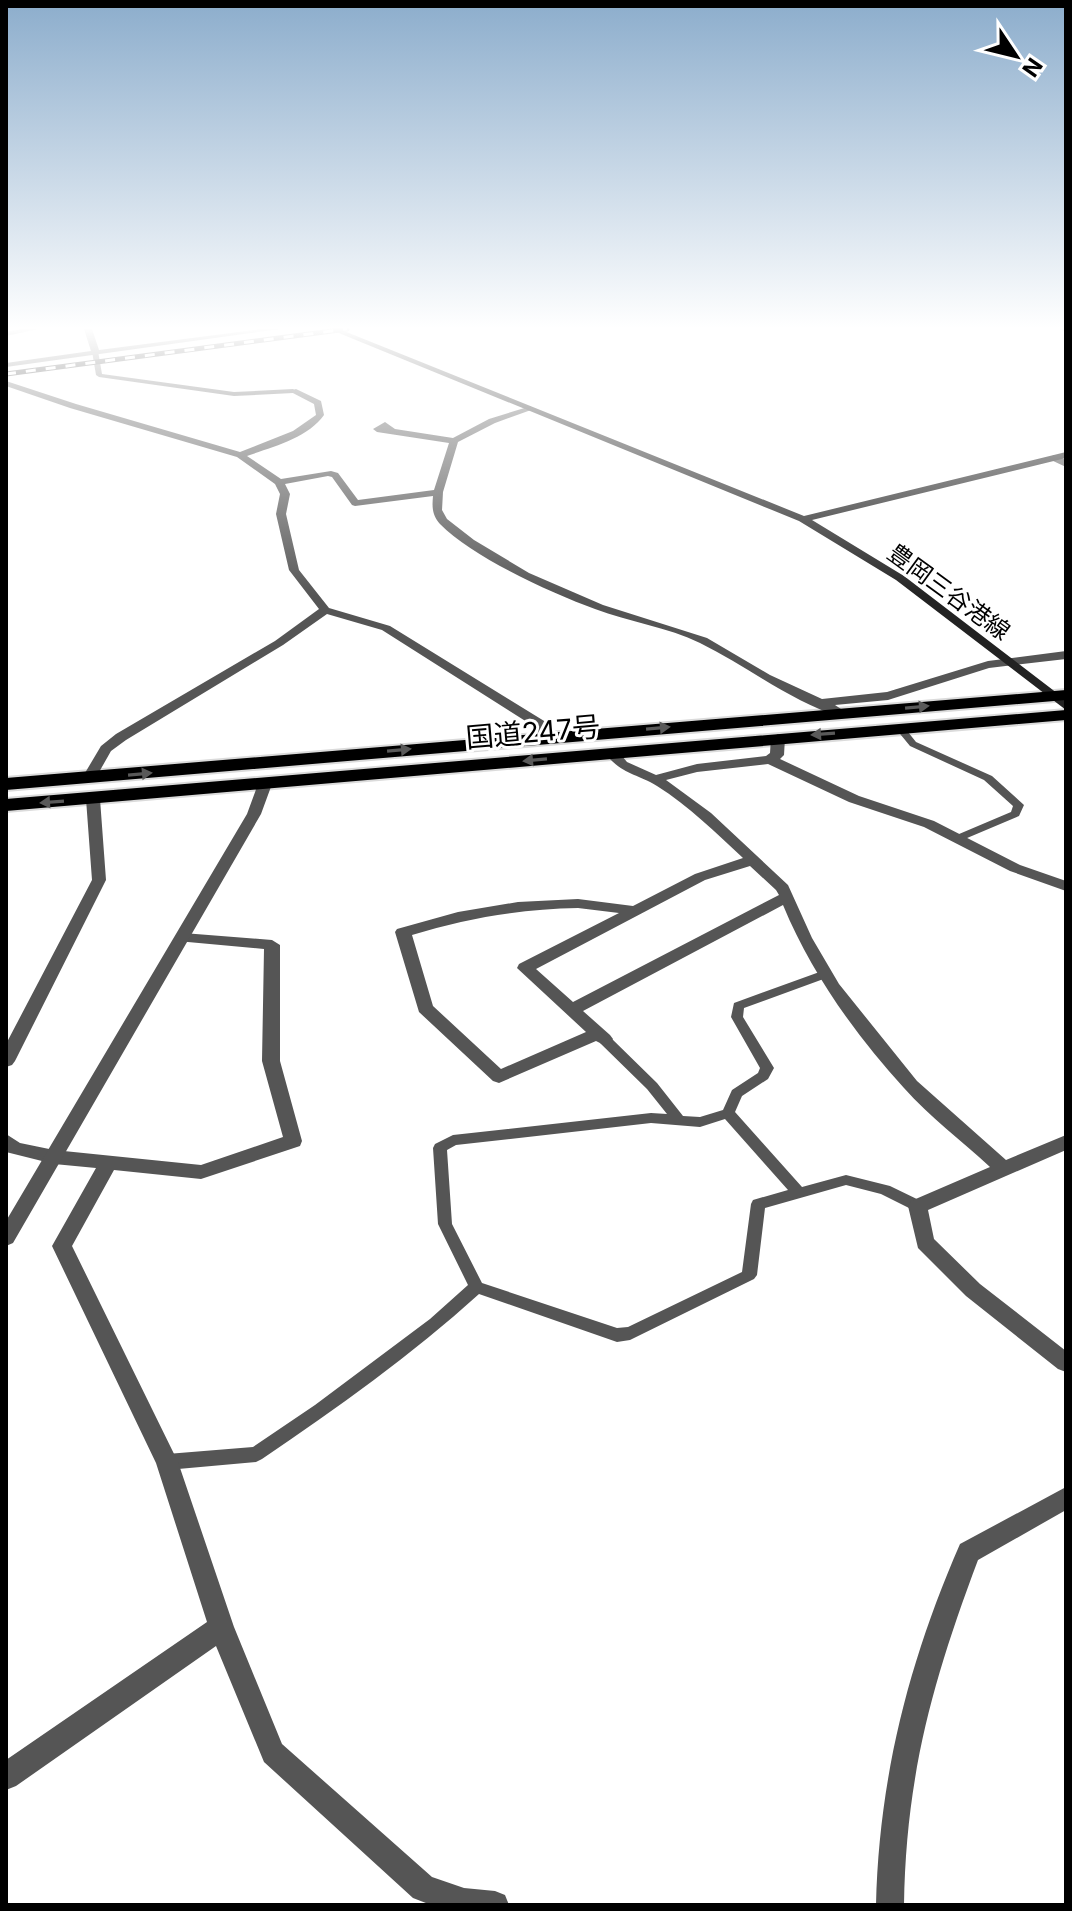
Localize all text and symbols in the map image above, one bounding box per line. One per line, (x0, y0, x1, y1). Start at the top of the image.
north arrow (976, 16, 1056, 96)
text: N (1017, 53, 1048, 82)
street label: 豊岡三谷港線 (882, 538, 1016, 646)
one-way arrow (905, 700, 930, 713)
street label: 国道247号 (464, 709, 602, 755)
one-way arrow (646, 721, 671, 734)
one-way arrow (810, 728, 835, 741)
one-way arrow (386, 743, 411, 756)
one-way arrow (522, 754, 547, 767)
one-way arrow (128, 767, 153, 780)
one-way arrow (39, 796, 64, 809)

